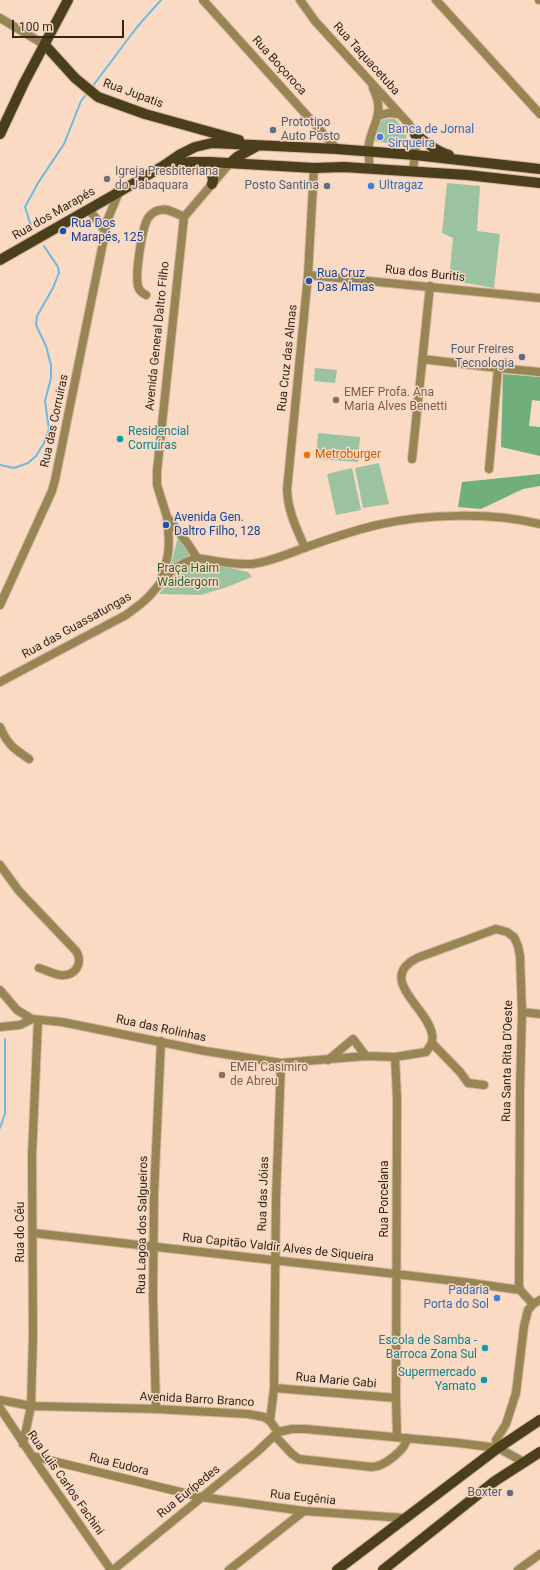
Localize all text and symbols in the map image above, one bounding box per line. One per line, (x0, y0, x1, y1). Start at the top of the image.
scale bar (14, 12, 126, 38)
text: 100 m (19, 20, 53, 34)
street label: Rua Taquacetuba (330, 20, 402, 98)
street label: Rua Boçoroca (249, 33, 309, 99)
street label: Rua Jupatis (101, 76, 165, 112)
place label: Prototipo Auto Posto (281, 116, 340, 144)
place label: Banca de Jornal Sirqueira (388, 123, 474, 151)
marker: Prototipo Auto Posto (268, 125, 278, 135)
marker: Banca de Jornal Sirqueira (375, 132, 385, 142)
place label: Igreja Presbiteriana do Jabaquara (115, 165, 218, 193)
marker: Igreja Presbiteriana do Jabaquara (102, 174, 112, 184)
place label: Posto Santina (245, 179, 319, 193)
place label: Ultragaz (379, 179, 423, 193)
marker: Posto Santina (322, 181, 332, 191)
marker: Ultragaz (366, 181, 376, 191)
street label: Rua dos Marapés (10, 185, 98, 243)
place label: Rua Dos Marapés, 125 (71, 217, 143, 245)
marker: Rua Dos Marapés, 125 (58, 226, 68, 236)
street label: Avenida General Daltro Filho (143, 261, 173, 411)
street label: Rua dos Buritis (384, 263, 466, 285)
place label: Rua Cruz Das Almas (317, 267, 375, 295)
marker: Rua Cruz Das Almas (304, 276, 314, 286)
street label: Rua Cruz das Almas (275, 304, 301, 412)
place label: Four Freires Tecnologia (451, 343, 514, 371)
marker: Four Freires Tecnologia (517, 352, 527, 362)
street label: Rua das Corruiras (38, 373, 72, 469)
place label: EMEF Profa. Ana Maria Alves Benetti (344, 386, 447, 414)
marker: EMEF Profa. Ana Maria Alves Benetti (331, 395, 341, 405)
place label: Residencial Corruíras (128, 425, 189, 453)
marker: Residencial Corruíras (115, 434, 125, 444)
place label: Metroburger (315, 448, 381, 462)
marker: Metroburger (302, 450, 312, 460)
place label: Avenida Gen. Daltro Filho, 128 (174, 511, 261, 539)
marker: Avenida Gen. Daltro Filho, 128 (161, 520, 171, 530)
park label: Praça Haim Waidergorn (157, 562, 219, 590)
street label: Rua das Guassatungas (20, 590, 134, 662)
street label: Rua Santa Rita D'Oeste (500, 1000, 516, 1122)
street label: Rua das Rolinhas (115, 1012, 207, 1046)
place label: EMEI Casimiro de Abreu (230, 1061, 308, 1089)
marker: EMEI Casimiro de Abreu (217, 1070, 227, 1080)
street label: Rua Lagoa dos Salgueiros (135, 1156, 151, 1294)
street label: Rua das Jóias (255, 1156, 273, 1232)
street label: Rua Porcelana (378, 1160, 392, 1238)
street label: Rua do Céu (14, 1202, 28, 1262)
street label: Rua Capitão Valdir Alves de Siqueira (181, 1231, 375, 1265)
place label: Padaria Porta do Sol (423, 1284, 489, 1312)
marker: Padaria Porta do Sol (492, 1293, 502, 1303)
place label: Escola de Samba - Barroca Zona Sul (379, 1334, 477, 1362)
marker: Escola de Samba - Barroca Zona Sul (480, 1343, 490, 1353)
place label: Supermercado Yamato (398, 1366, 476, 1394)
street label: Rua Marie Gabi (295, 1370, 377, 1392)
marker: Supermercado Yamato (479, 1375, 489, 1385)
street label: Avenida Barro Branco (139, 1390, 255, 1410)
street label: Rua Luis Carlos Fachini (24, 1428, 106, 1538)
street label: Rua Eudora (88, 1451, 150, 1479)
street label: Rua Eurípedes (155, 1462, 223, 1522)
place label: Boxter (467, 1486, 502, 1500)
street label: Rua Eugênia (269, 1487, 337, 1509)
marker: Boxter (505, 1488, 515, 1498)

